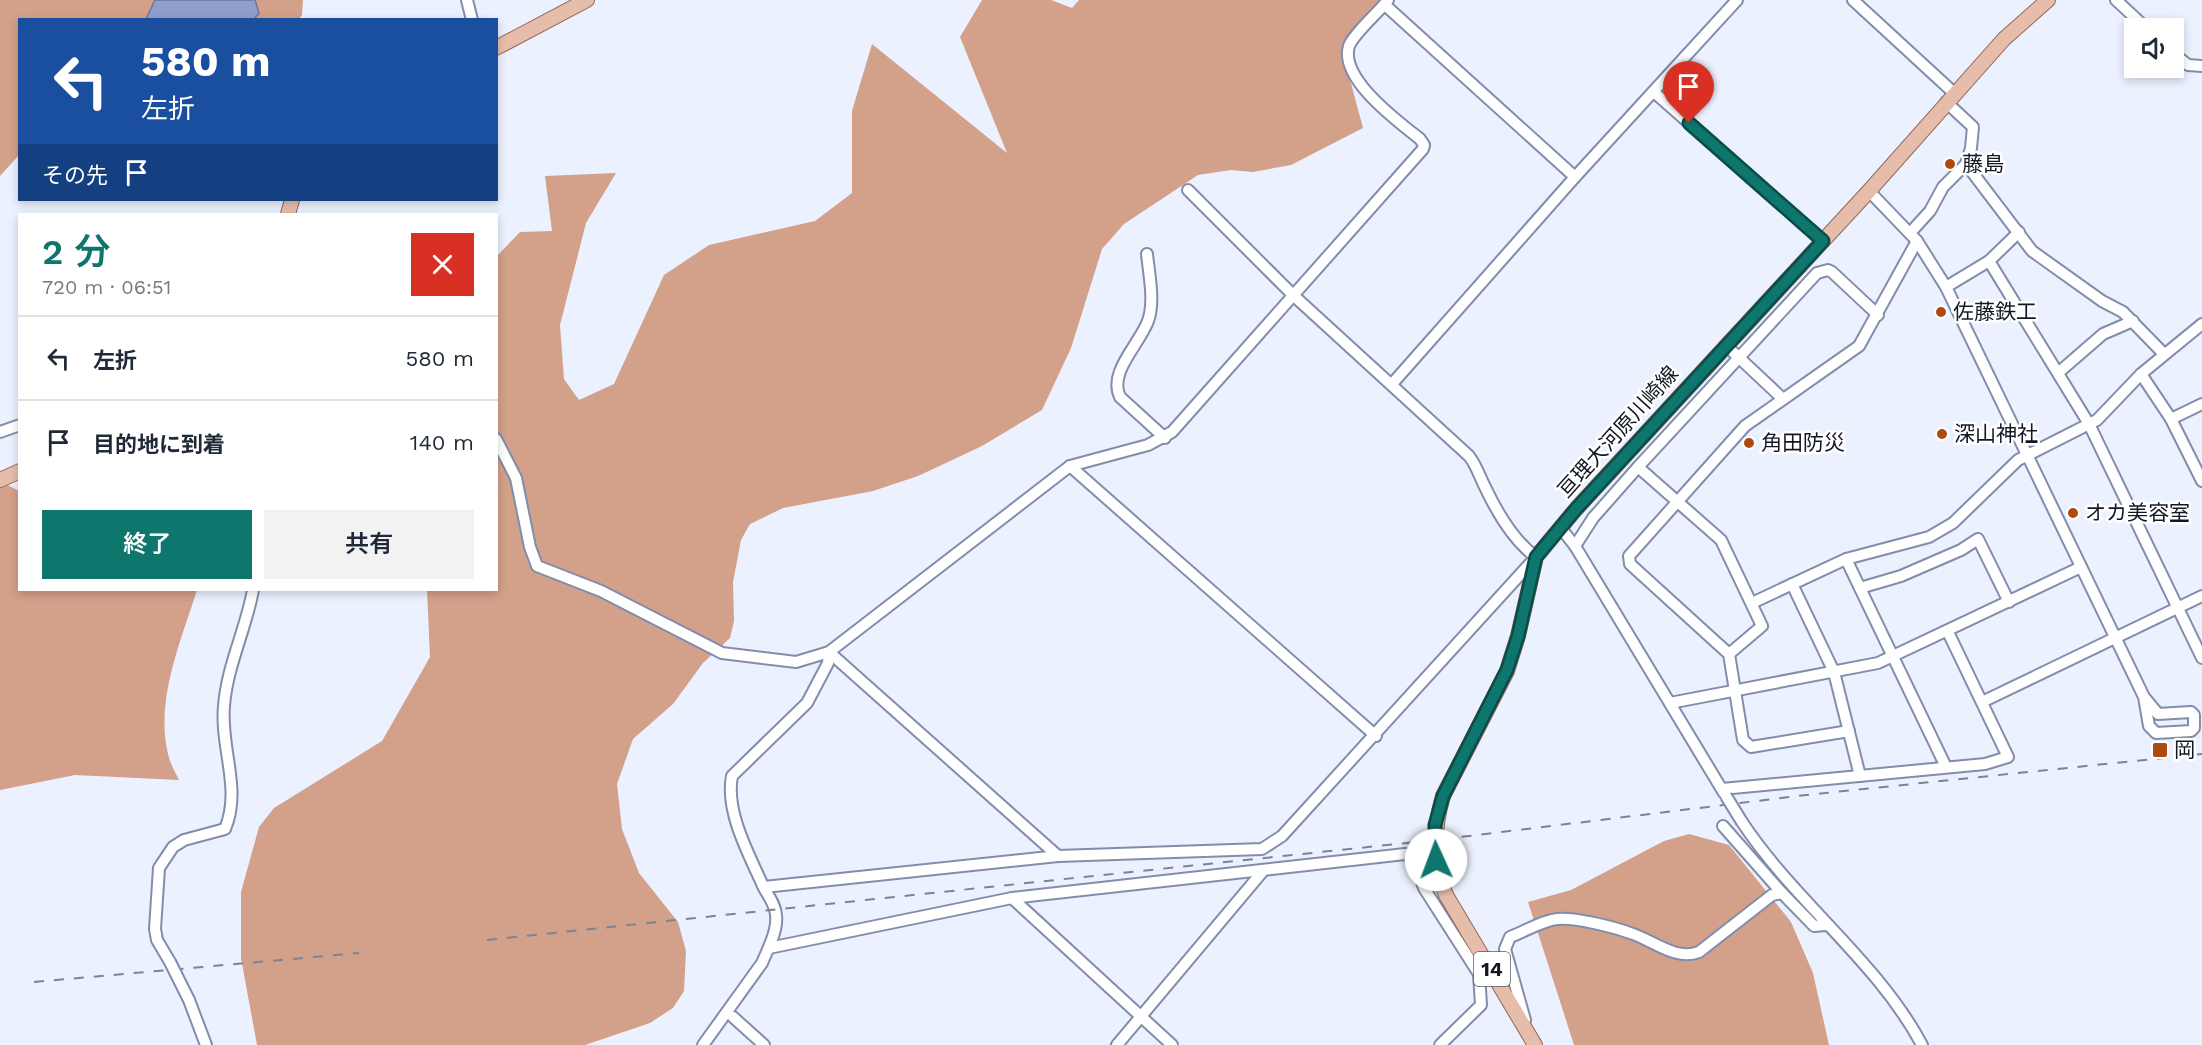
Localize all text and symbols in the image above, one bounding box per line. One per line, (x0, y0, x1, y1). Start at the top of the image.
map controls (2124, 18, 2184, 78)
button: sound (2124, 18, 2184, 78)
text: 580 m (141, 37, 270, 86)
icon: left (42, 42, 120, 120)
pin (1663, 61, 1714, 123)
icon: arrive (1672, 70, 1705, 103)
text: 左折 (141, 93, 195, 125)
place label: 藤島 (1962, 151, 2004, 176)
icon: arrive (120, 156, 153, 189)
marker: 藤島 (1943, 157, 1957, 171)
text: その先 (42, 163, 108, 188)
text: 2 分 (42, 231, 110, 273)
button: close (411, 233, 474, 296)
text: 720 m · 06:51 (42, 275, 171, 299)
place label: 佐藤鉄工 (1953, 299, 2037, 324)
marker: 佐藤鉄工 (1934, 305, 1948, 319)
icon: left (42, 342, 75, 375)
text: 580 m (405, 346, 474, 371)
text: 左折 (93, 348, 137, 373)
street label: 亘理大河原川崎線 (1552, 361, 1683, 502)
place label: 深山神社 (1954, 421, 2038, 446)
icon: arrive (42, 426, 75, 459)
marker: 深山神社 (1935, 427, 1949, 441)
text: 140 m (410, 430, 474, 455)
place label: 角田防災 (1761, 430, 1845, 455)
text: 目的地に到着 (93, 432, 225, 457)
marker: 角田防災 (1742, 436, 1756, 450)
place label: オカ美容室 (2085, 500, 2190, 525)
marker: オカ美容室 (2066, 506, 2080, 520)
button: 終了 (42, 510, 252, 579)
button: 共有 (264, 510, 474, 579)
place label: 岡 (2174, 737, 2195, 762)
marker: 岡 (2151, 741, 2169, 759)
position arrow (1404, 828, 1468, 892)
road number: 14 (1474, 952, 1510, 986)

